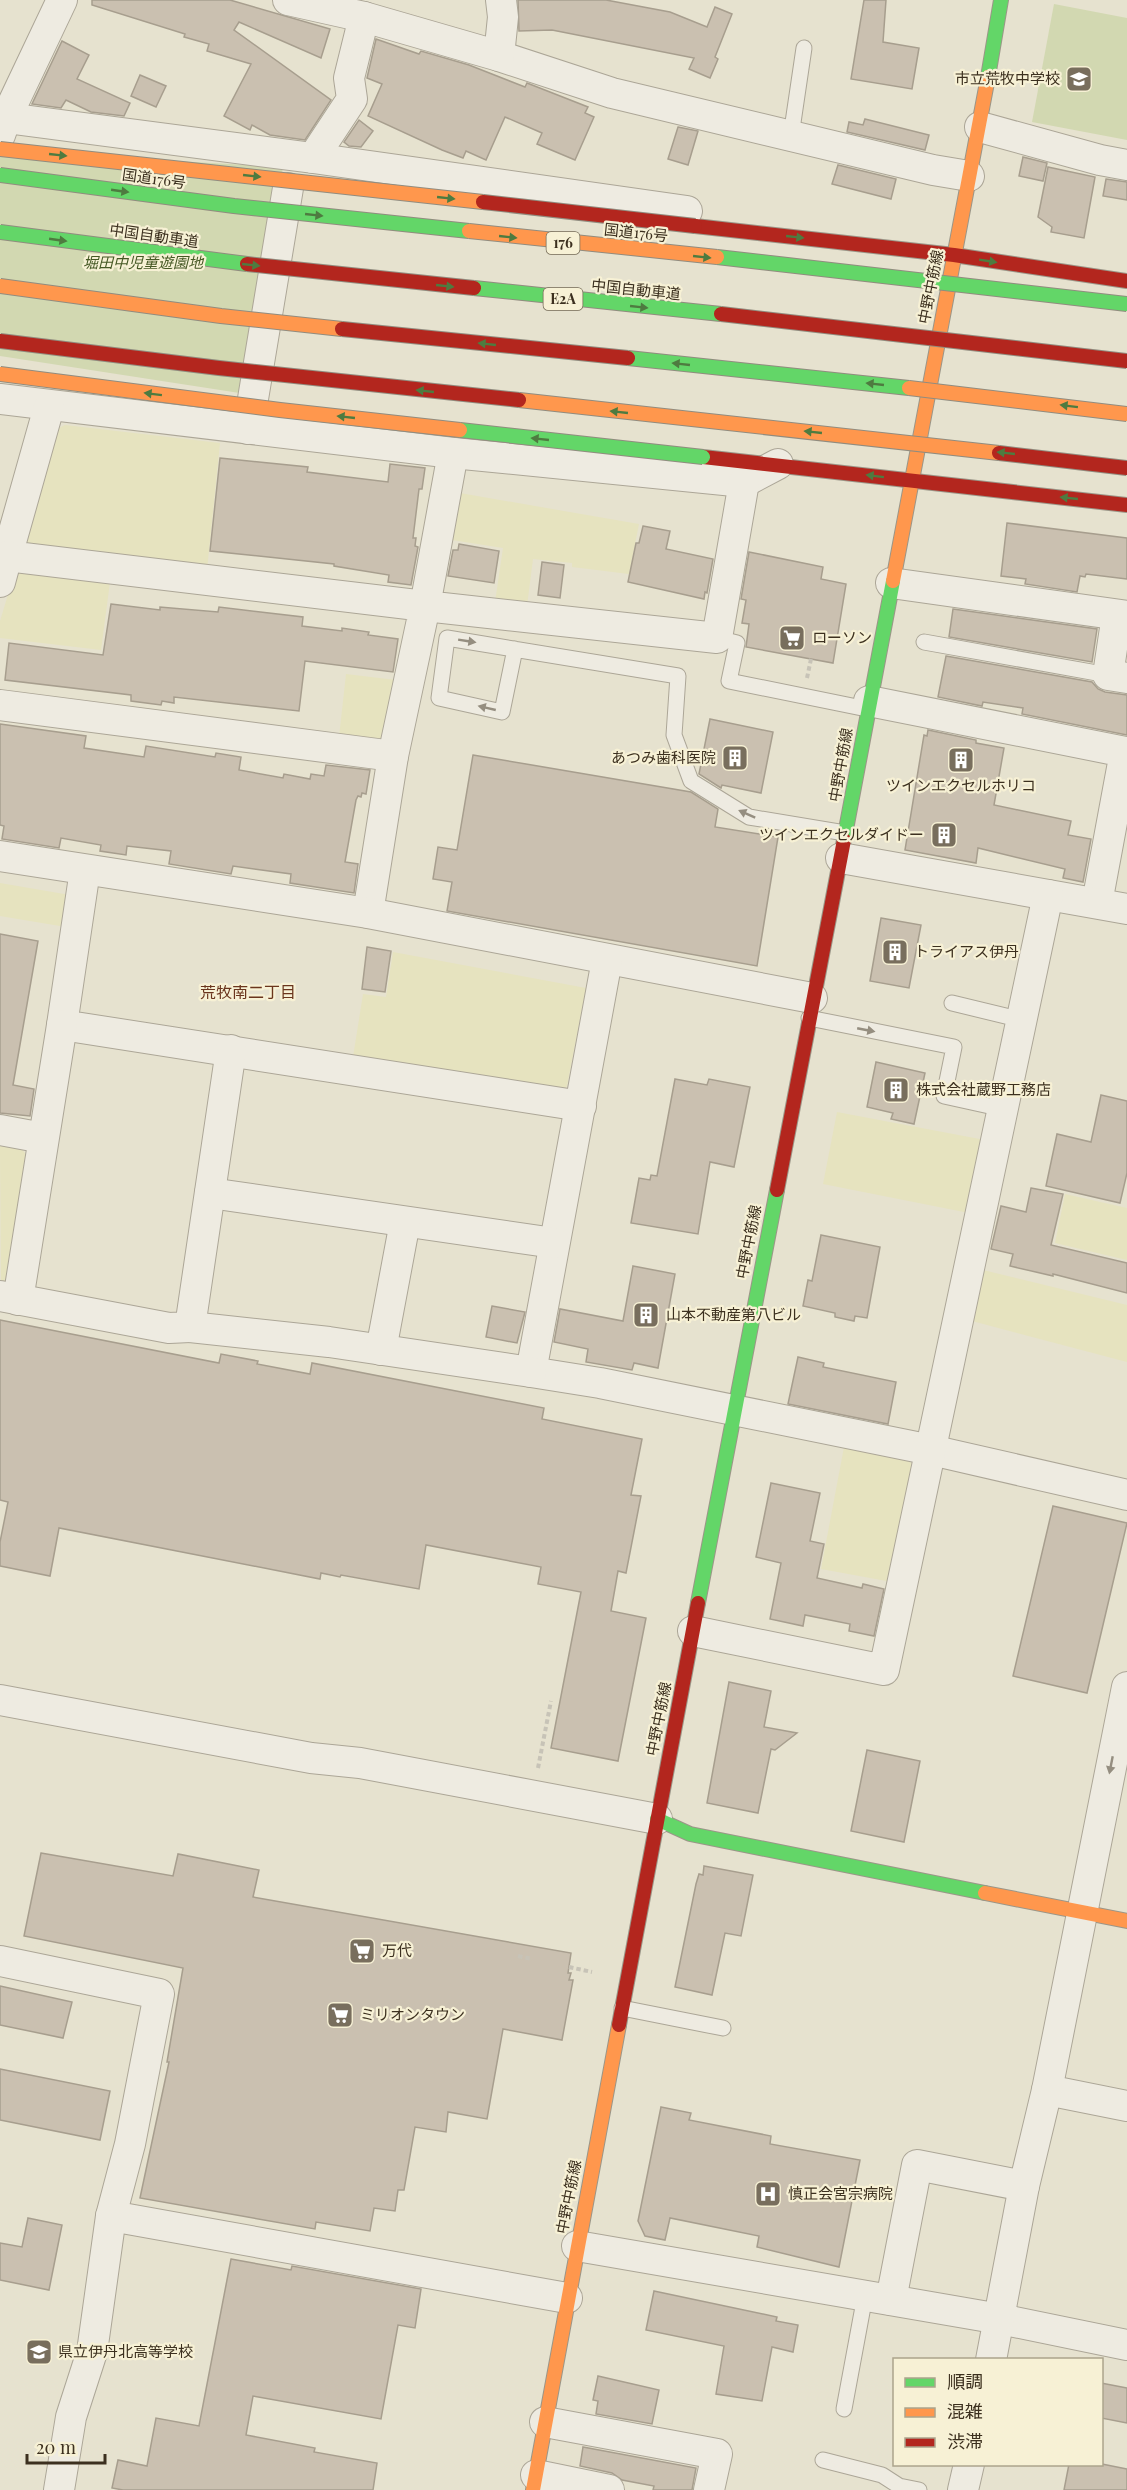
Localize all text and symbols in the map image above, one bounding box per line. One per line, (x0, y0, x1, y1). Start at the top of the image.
school or university icon: 市立荒牧中学校 (1064, 64, 1094, 94)
place label: 市立荒牧中学校 (955, 68, 1060, 88)
one-way arrow (49, 150, 68, 160)
street label: 国道176号 (121, 164, 187, 192)
one-way arrow (243, 171, 262, 181)
one-way arrow (111, 187, 130, 196)
one-way arrow (436, 193, 455, 203)
one-way arrow (305, 210, 324, 220)
street label: 中国自動車道 (108, 219, 200, 251)
street label: 国道176号 (603, 219, 669, 245)
one-way arrow (498, 232, 517, 241)
road number: 176 (546, 232, 580, 254)
one-way arrow (785, 232, 804, 242)
one-way arrow (49, 235, 68, 244)
street label: 中野中筋線 (913, 248, 947, 326)
park label: 堀田中児童遊園地 (83, 252, 205, 272)
one-way arrow (692, 252, 711, 262)
one-way arrow (979, 256, 998, 265)
one-way arrow (242, 260, 261, 270)
street label: 中国自動車道 (590, 274, 682, 304)
one-way arrow (436, 282, 455, 291)
road number: E2A (544, 288, 582, 310)
one-way arrow (630, 302, 649, 312)
one-way arrow (478, 339, 497, 349)
one-way arrow (672, 359, 691, 369)
one-way arrow (866, 379, 885, 389)
one-way arrow (415, 387, 434, 396)
one-way arrow (143, 389, 162, 399)
one-way arrow (1059, 401, 1078, 411)
one-way arrow (609, 407, 628, 417)
one-way arrow (337, 413, 356, 422)
one-way arrow (803, 427, 822, 437)
one-way arrow (531, 434, 550, 444)
one-way arrow (997, 448, 1016, 458)
one-way arrow (866, 471, 885, 481)
one-way arrow (1059, 494, 1078, 503)
supermarket icon: ローソン (777, 623, 807, 653)
place label: ローソン (812, 627, 872, 647)
one-way arrow (458, 637, 477, 646)
one-way arrow (477, 703, 496, 713)
street label: 中野中筋線 (824, 726, 856, 804)
building icon: あつみ歯科医院 (720, 743, 750, 773)
building icon: ツインエクセルホリコ (946, 745, 976, 775)
place label: あつみ歯科医院 (611, 747, 716, 767)
place label: ツインエクセルホリコ (886, 775, 1036, 795)
one-way arrow (738, 810, 756, 820)
building icon: ツインエクセルダイドー (929, 820, 959, 850)
place label: ツインエクセルダイドー (759, 824, 924, 844)
building icon: トライアス伊丹 (880, 937, 910, 967)
place label: トライアス伊丹 (914, 941, 1019, 961)
district label: 荒牧南二丁目 (200, 981, 296, 1002)
one-way arrow (857, 1026, 876, 1035)
building icon: 株式会社蔵野工務店 (881, 1075, 911, 1105)
place label: 株式会社蔵野工務店 (916, 1079, 1051, 1099)
street label: 中野中筋線 (731, 1203, 765, 1281)
building icon: 山本不動産第八ビル (631, 1300, 661, 1330)
place label: 山本不動産第八ビル (666, 1304, 801, 1324)
street label: 中野中筋線 (641, 1680, 675, 1758)
one-way arrow (1106, 1756, 1115, 1775)
supermarket icon: 万代 (347, 1936, 377, 1966)
place label: 万代 (382, 1940, 412, 1960)
supermarket icon: ミリオンタウン (325, 2000, 355, 2030)
place label: ミリオンタウン (360, 2004, 465, 2024)
street label: 中野中筋線 (551, 2158, 585, 2236)
hospital icon: 慎正会宮宗病院 (753, 2179, 783, 2209)
place label: 慎正会宮宗病院 (788, 2183, 893, 2203)
school or university icon: 県立伊丹北高等学校 (24, 2337, 54, 2367)
place label: 県立伊丹北高等学校 (58, 2341, 193, 2361)
legend (893, 2358, 1103, 2466)
text: 順調 (947, 2369, 983, 2393)
text: 混雑 (947, 2399, 983, 2423)
scale bar (27, 2427, 105, 2465)
text: 渋滞 (947, 2429, 983, 2453)
text: 20 m (36, 2435, 76, 2459)

